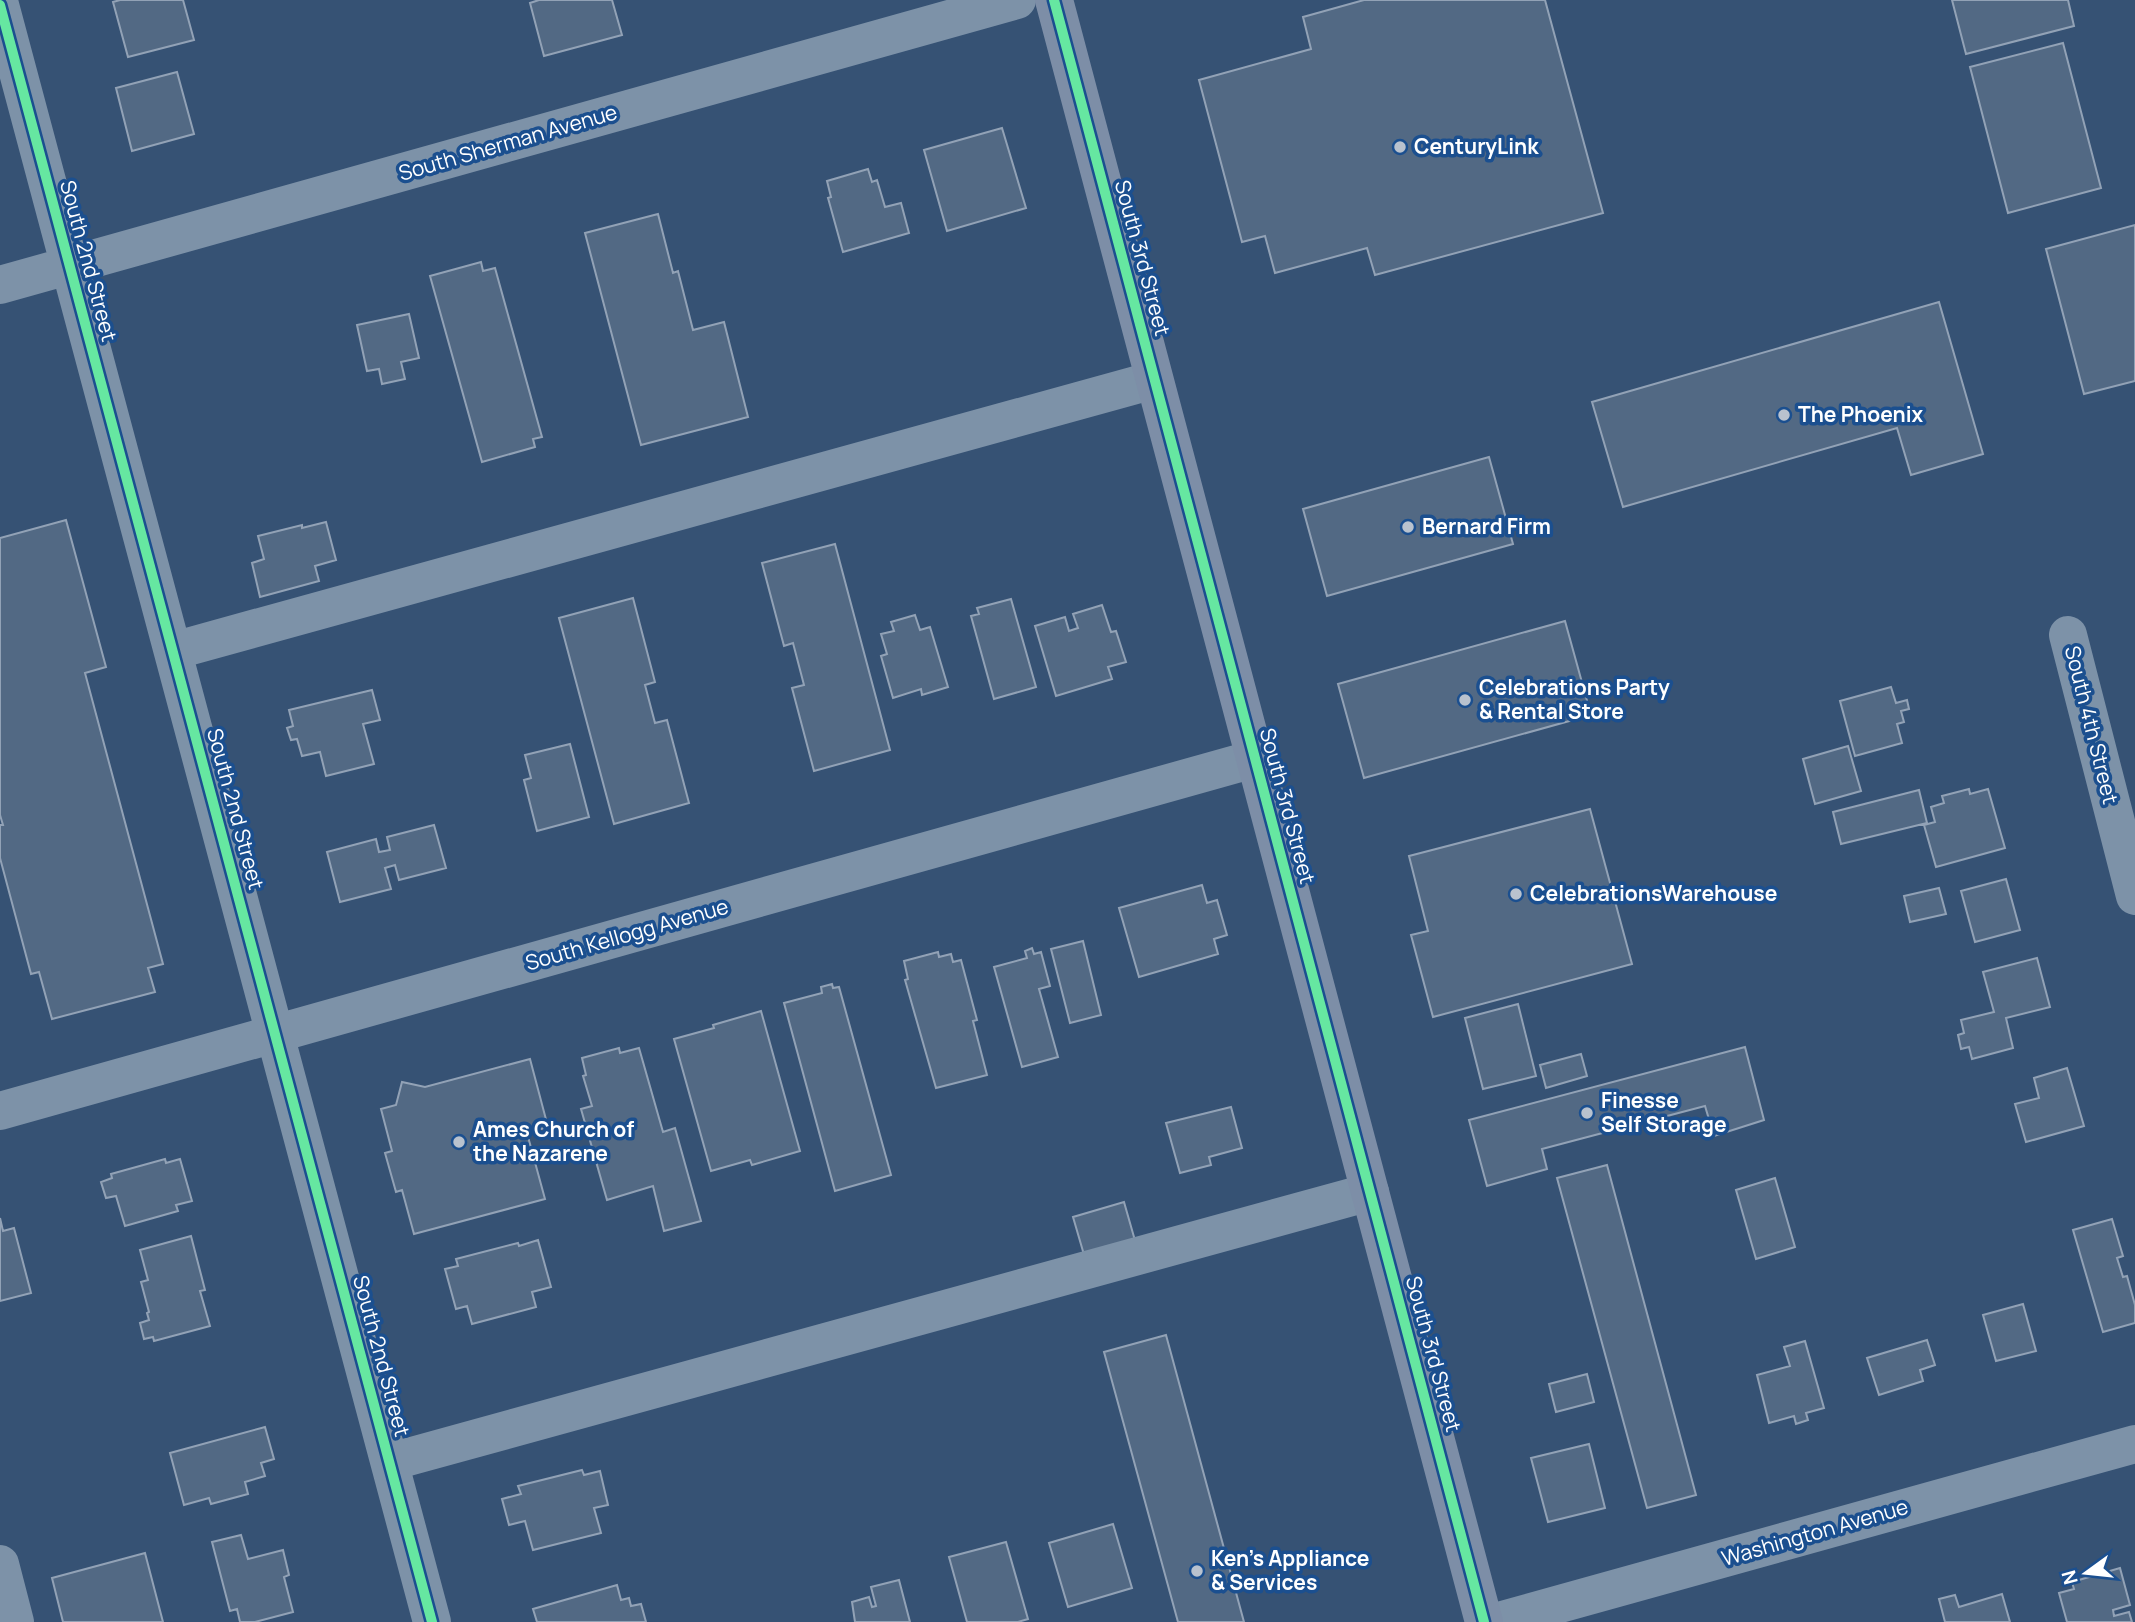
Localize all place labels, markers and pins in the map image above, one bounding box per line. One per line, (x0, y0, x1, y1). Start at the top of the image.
place label: CenturyLink (1414, 132, 1539, 160)
marker: CenturyLink (1392, 139, 1408, 155)
place label: The Phoenix (1798, 400, 1924, 428)
marker: The Phoenix (1776, 407, 1792, 423)
place label: Bernard Firm (1422, 512, 1551, 540)
marker: Bernard Firm (1400, 519, 1416, 535)
place label: Celebrations Party & Rental Store (1479, 673, 1670, 725)
marker: Celebrations Party & Rental Store (1457, 692, 1473, 708)
place label: CelebrationsWarehouse (1530, 879, 1777, 907)
marker: CelebrationsWarehouse (1508, 886, 1524, 902)
place label: Finesse Self Storage (1601, 1086, 1727, 1138)
marker: Finesse Self Storage (1579, 1105, 1595, 1121)
place label: Ames Church of the Nazarene (473, 1115, 634, 1167)
marker: Ames Church of the Nazarene (451, 1134, 467, 1150)
place label: Ken's Appliance & Services (1211, 1544, 1369, 1596)
marker: Ken's Appliance & Services (1189, 1563, 1205, 1579)

